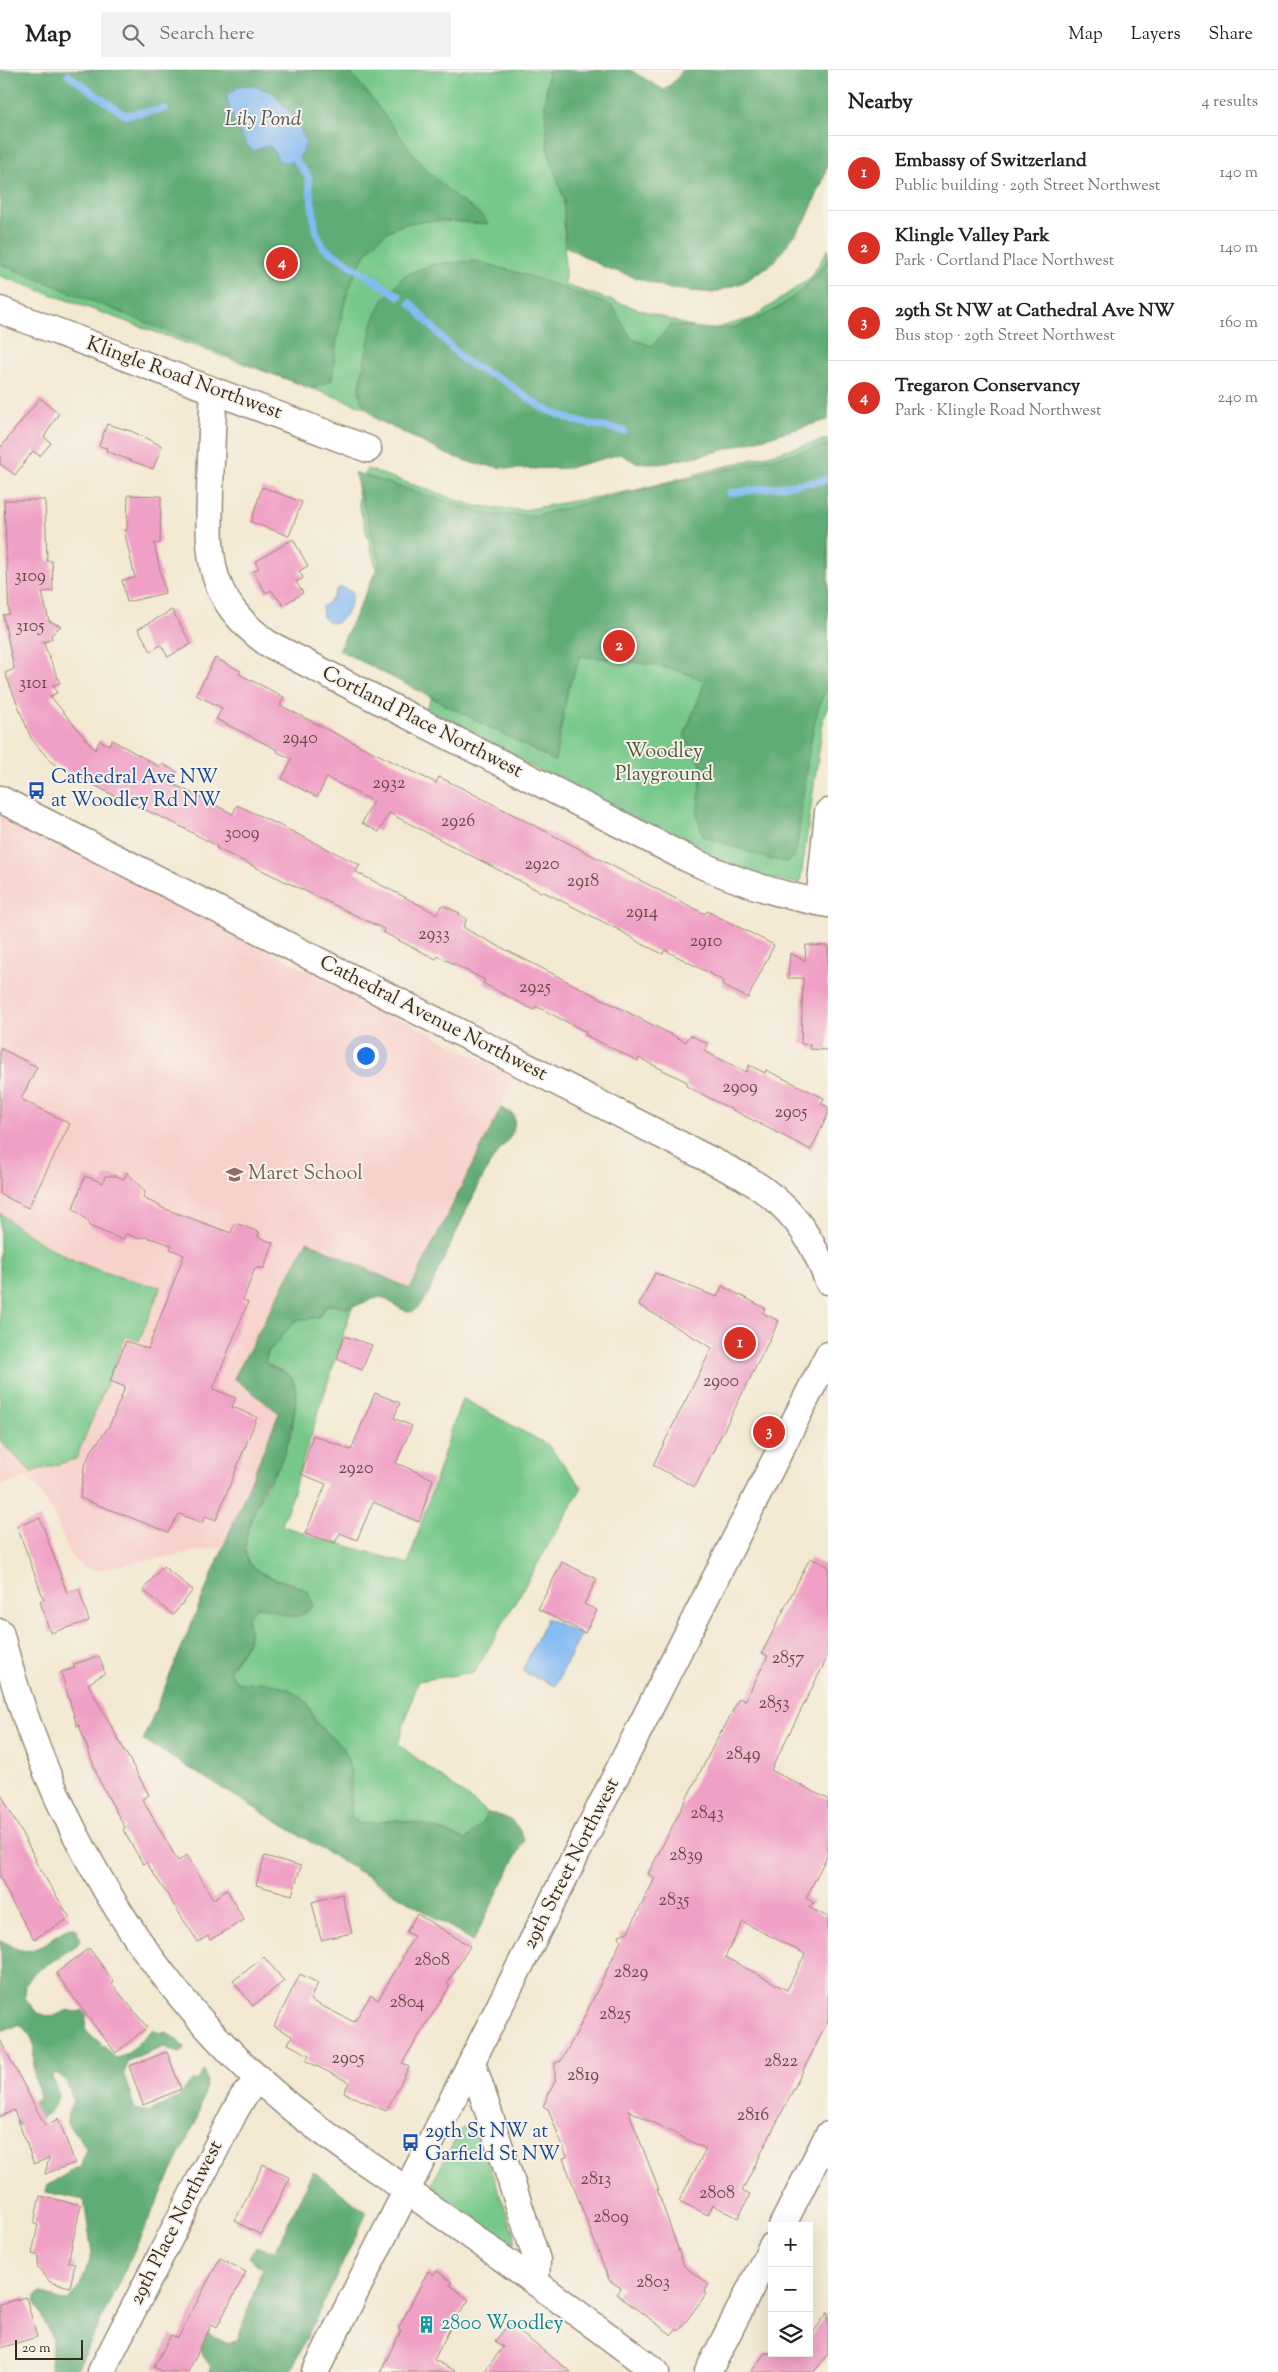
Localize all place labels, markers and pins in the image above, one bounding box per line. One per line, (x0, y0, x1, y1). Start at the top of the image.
pin: 4 (266, 244, 298, 282)
pin: 2 (603, 627, 635, 665)
place label: Cathedral Ave NW at Woodley Rd NW (51, 764, 221, 816)
bus stop icon: Cathedral Ave NW at Woodley Rd NW (27, 780, 47, 800)
place label: Maret School (248, 1160, 363, 1189)
school or university icon: Maret School (224, 1164, 244, 1184)
pin: 1 (724, 1324, 756, 1362)
pin: 3 (753, 1413, 785, 1451)
place label: 29th St NW at Garfield St NW (425, 2118, 560, 2170)
bus stop icon: 29th St NW at Garfield St NW (401, 2133, 421, 2153)
place label: 2800 Woodley (441, 2310, 564, 2339)
building icon: 2800 Woodley (417, 2314, 437, 2334)

